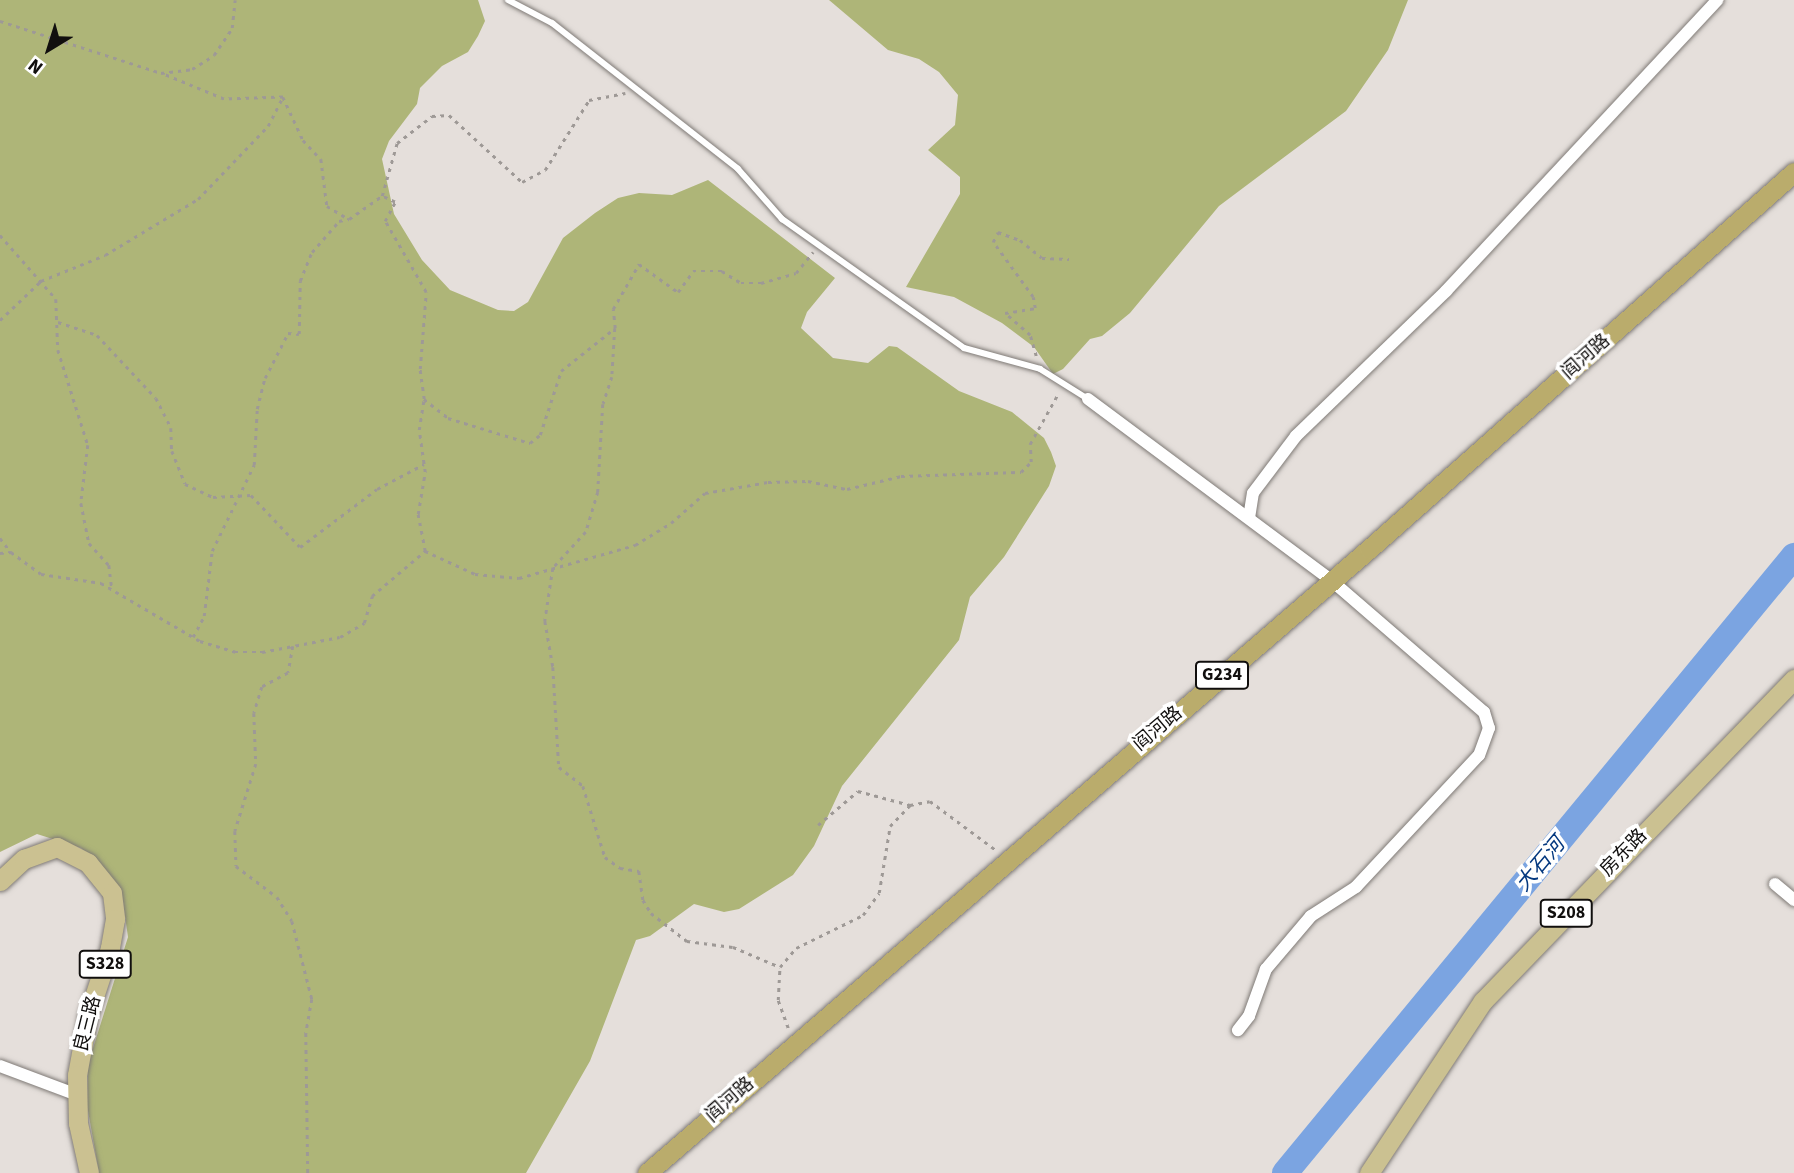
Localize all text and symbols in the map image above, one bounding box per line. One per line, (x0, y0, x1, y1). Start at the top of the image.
north arrow (14, 14, 84, 84)
text: N (22, 51, 49, 80)
street label: 阎河路 (1557, 330, 1615, 384)
road number: G234 (1194, 660, 1250, 690)
street label: 阎河路 (1129, 702, 1187, 756)
street label: 房东路 (1596, 825, 1652, 881)
water label: 大石河 (1510, 832, 1570, 896)
road number: S208 (1538, 898, 1594, 928)
road number: S328 (77, 950, 133, 979)
street label: 良三路 (70, 994, 106, 1054)
street label: 阎河路 (701, 1073, 759, 1127)

